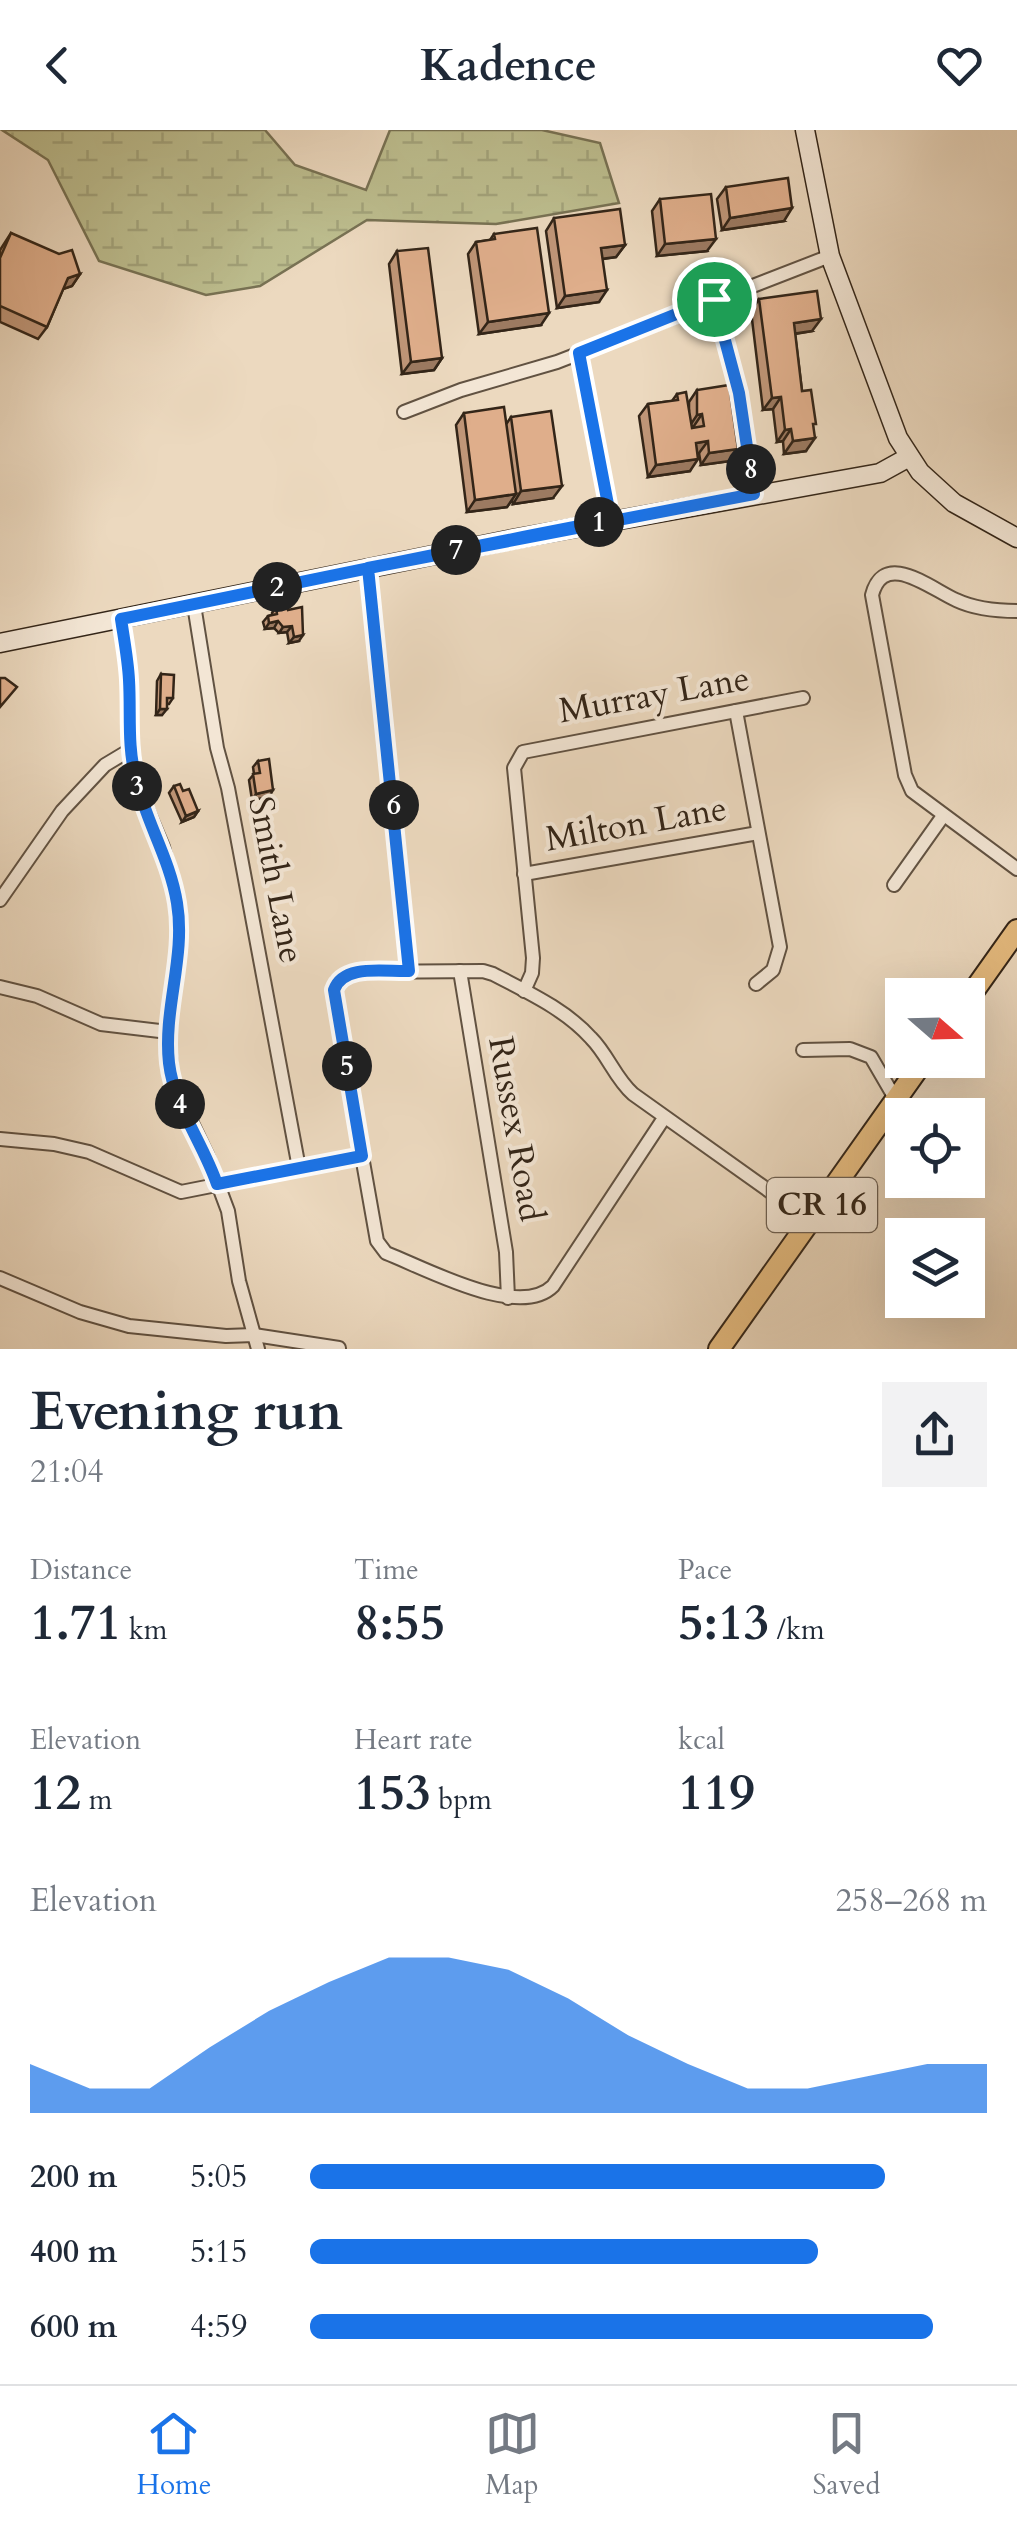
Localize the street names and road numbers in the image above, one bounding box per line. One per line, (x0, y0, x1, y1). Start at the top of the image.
street label: Murray Lane (555, 655, 753, 735)
street label: Milton Lane (542, 784, 730, 864)
street label: Smith Lane (236, 793, 316, 967)
street label: Russex Road (476, 1033, 556, 1225)
road number: CR 16 (767, 1178, 877, 1232)

